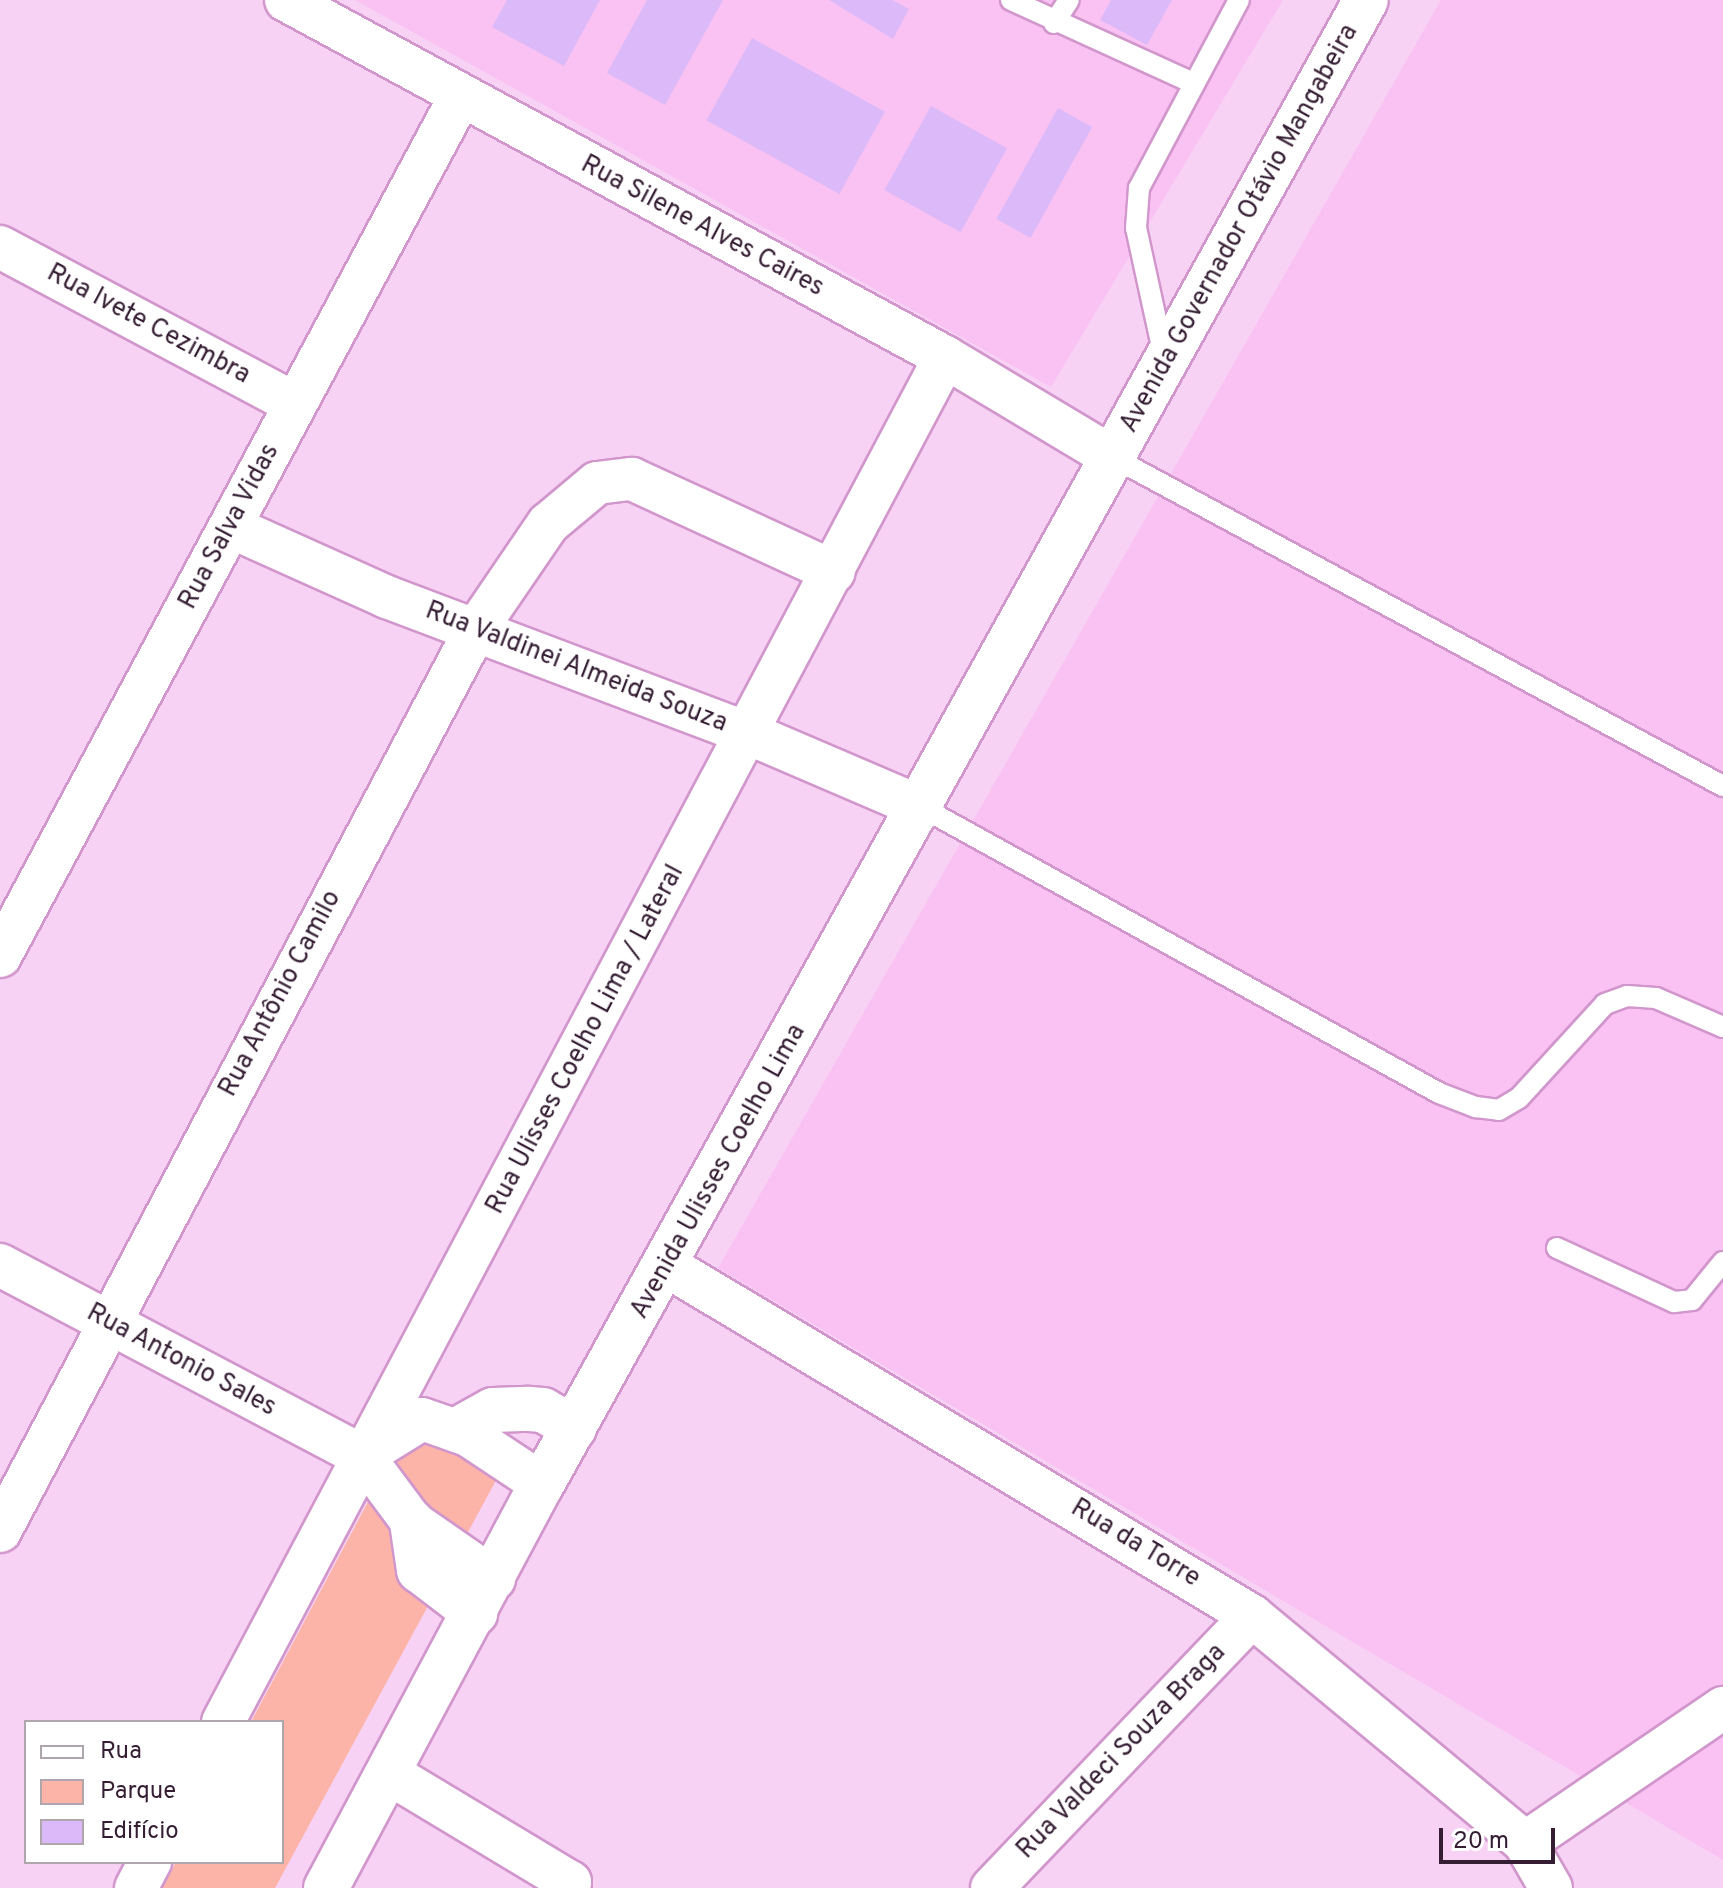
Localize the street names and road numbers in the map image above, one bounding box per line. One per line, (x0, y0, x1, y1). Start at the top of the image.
street label: Avenida Governador Otávio Mangabeira (1114, 19, 1366, 439)
street label: Rua Silene Alves Caires (575, 149, 829, 305)
street label: Rua Ivete Cezimbra (41, 258, 255, 392)
street label: Rua Salva Vidas (173, 438, 287, 616)
street label: Rua Valdinei Almeida Souza (420, 596, 732, 740)
street label: Rua Ulisses Coelho Lima / Lateral (480, 860, 692, 1220)
street label: Rua Antônio Camilo (213, 885, 349, 1103)
street label: Avenida Ulisses Coelho Lima (625, 1019, 813, 1325)
street label: Rua Antonio Sales (80, 1298, 282, 1424)
street label: Rua da Torre (1064, 1493, 1206, 1595)
street label: Rua Valdeci Souza Braga (1011, 1637, 1233, 1867)

